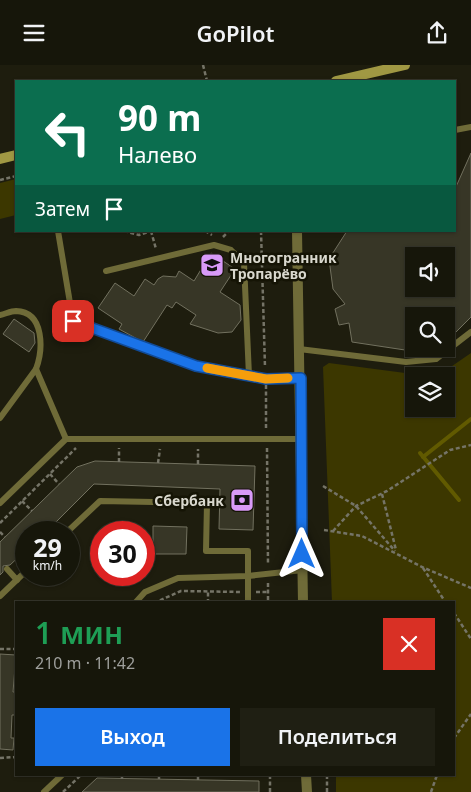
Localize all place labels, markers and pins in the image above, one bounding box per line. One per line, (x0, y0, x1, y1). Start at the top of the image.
place label: Многогранник Тропарёво (230, 248, 337, 283)
school or university icon: Многогранник Тропарёво (199, 252, 225, 278)
pin (52, 300, 94, 342)
bank icon: Сбербанк (229, 487, 255, 513)
place label: Сбербанк (154, 491, 224, 510)

